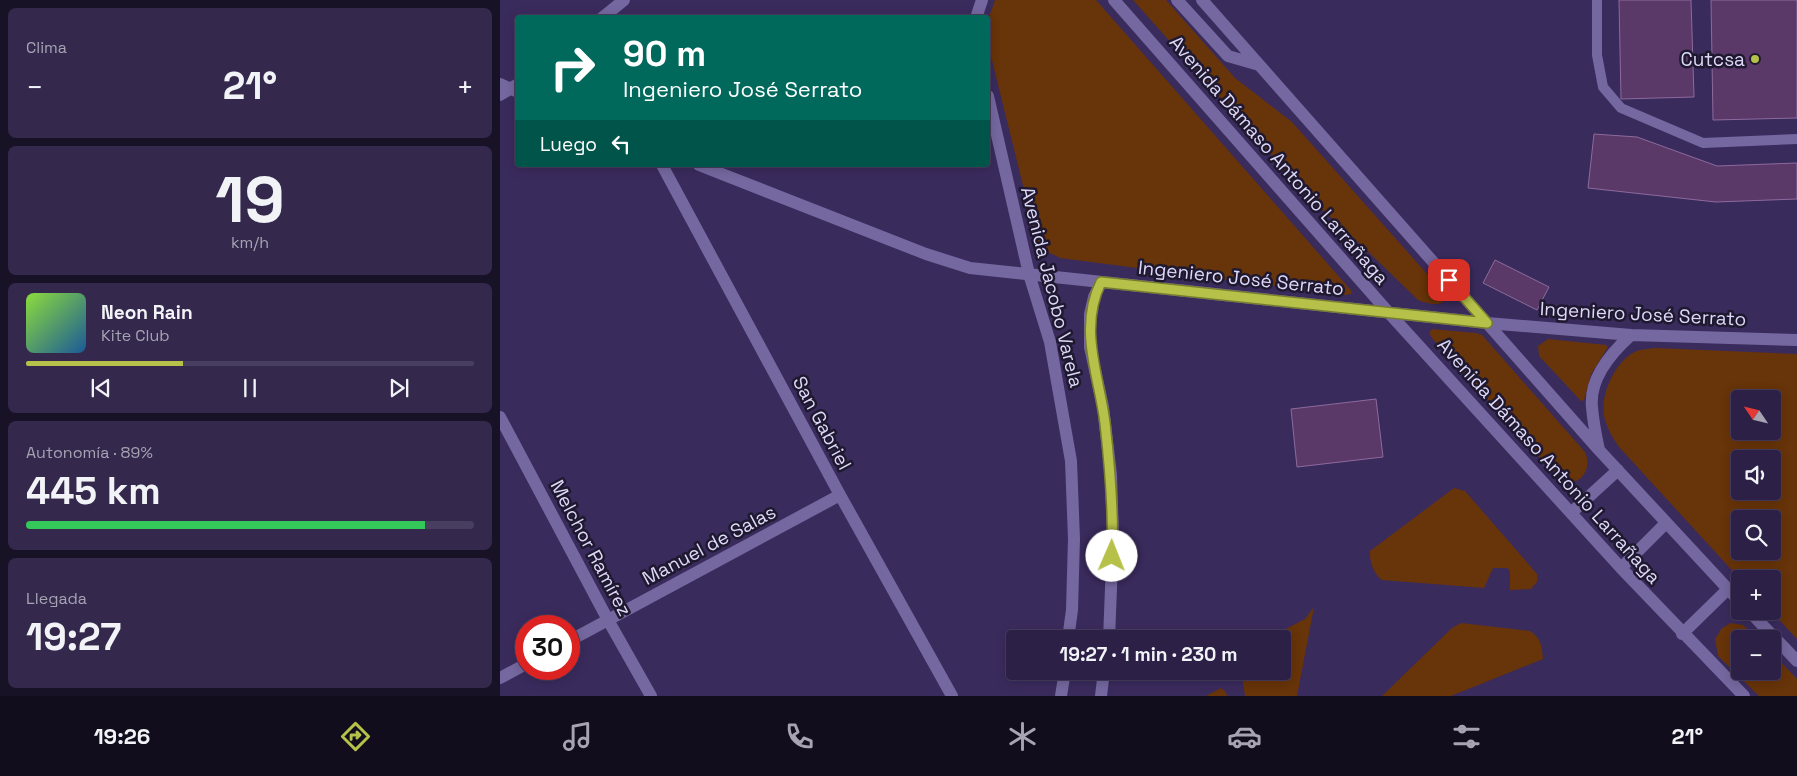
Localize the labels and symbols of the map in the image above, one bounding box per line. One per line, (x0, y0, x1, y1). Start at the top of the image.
street label: Avenida Dámaso Antonio Larrañaga (1164, 30, 1394, 290)
place label: Cutcsa (1681, 47, 1745, 72)
marker: Cutcsa (1749, 53, 1761, 65)
street label: Avenida Jacobo Varela (1015, 184, 1089, 390)
street label: Ingeniero José Serrato (1137, 255, 1345, 301)
pin (1428, 259, 1470, 301)
street label: Ingeniero José Serrato (1539, 296, 1747, 332)
street label: Avenida Dámaso Antonio Larrañaga (1432, 333, 1666, 589)
street label: San Gabriel (787, 372, 857, 474)
north arrow (1731, 390, 1781, 440)
street label: Melchor Ramírez (545, 476, 637, 620)
street label: Manuel de Salas (638, 499, 780, 591)
position arrow (1085, 529, 1137, 581)
speed limit sign: 30 (515, 615, 580, 680)

